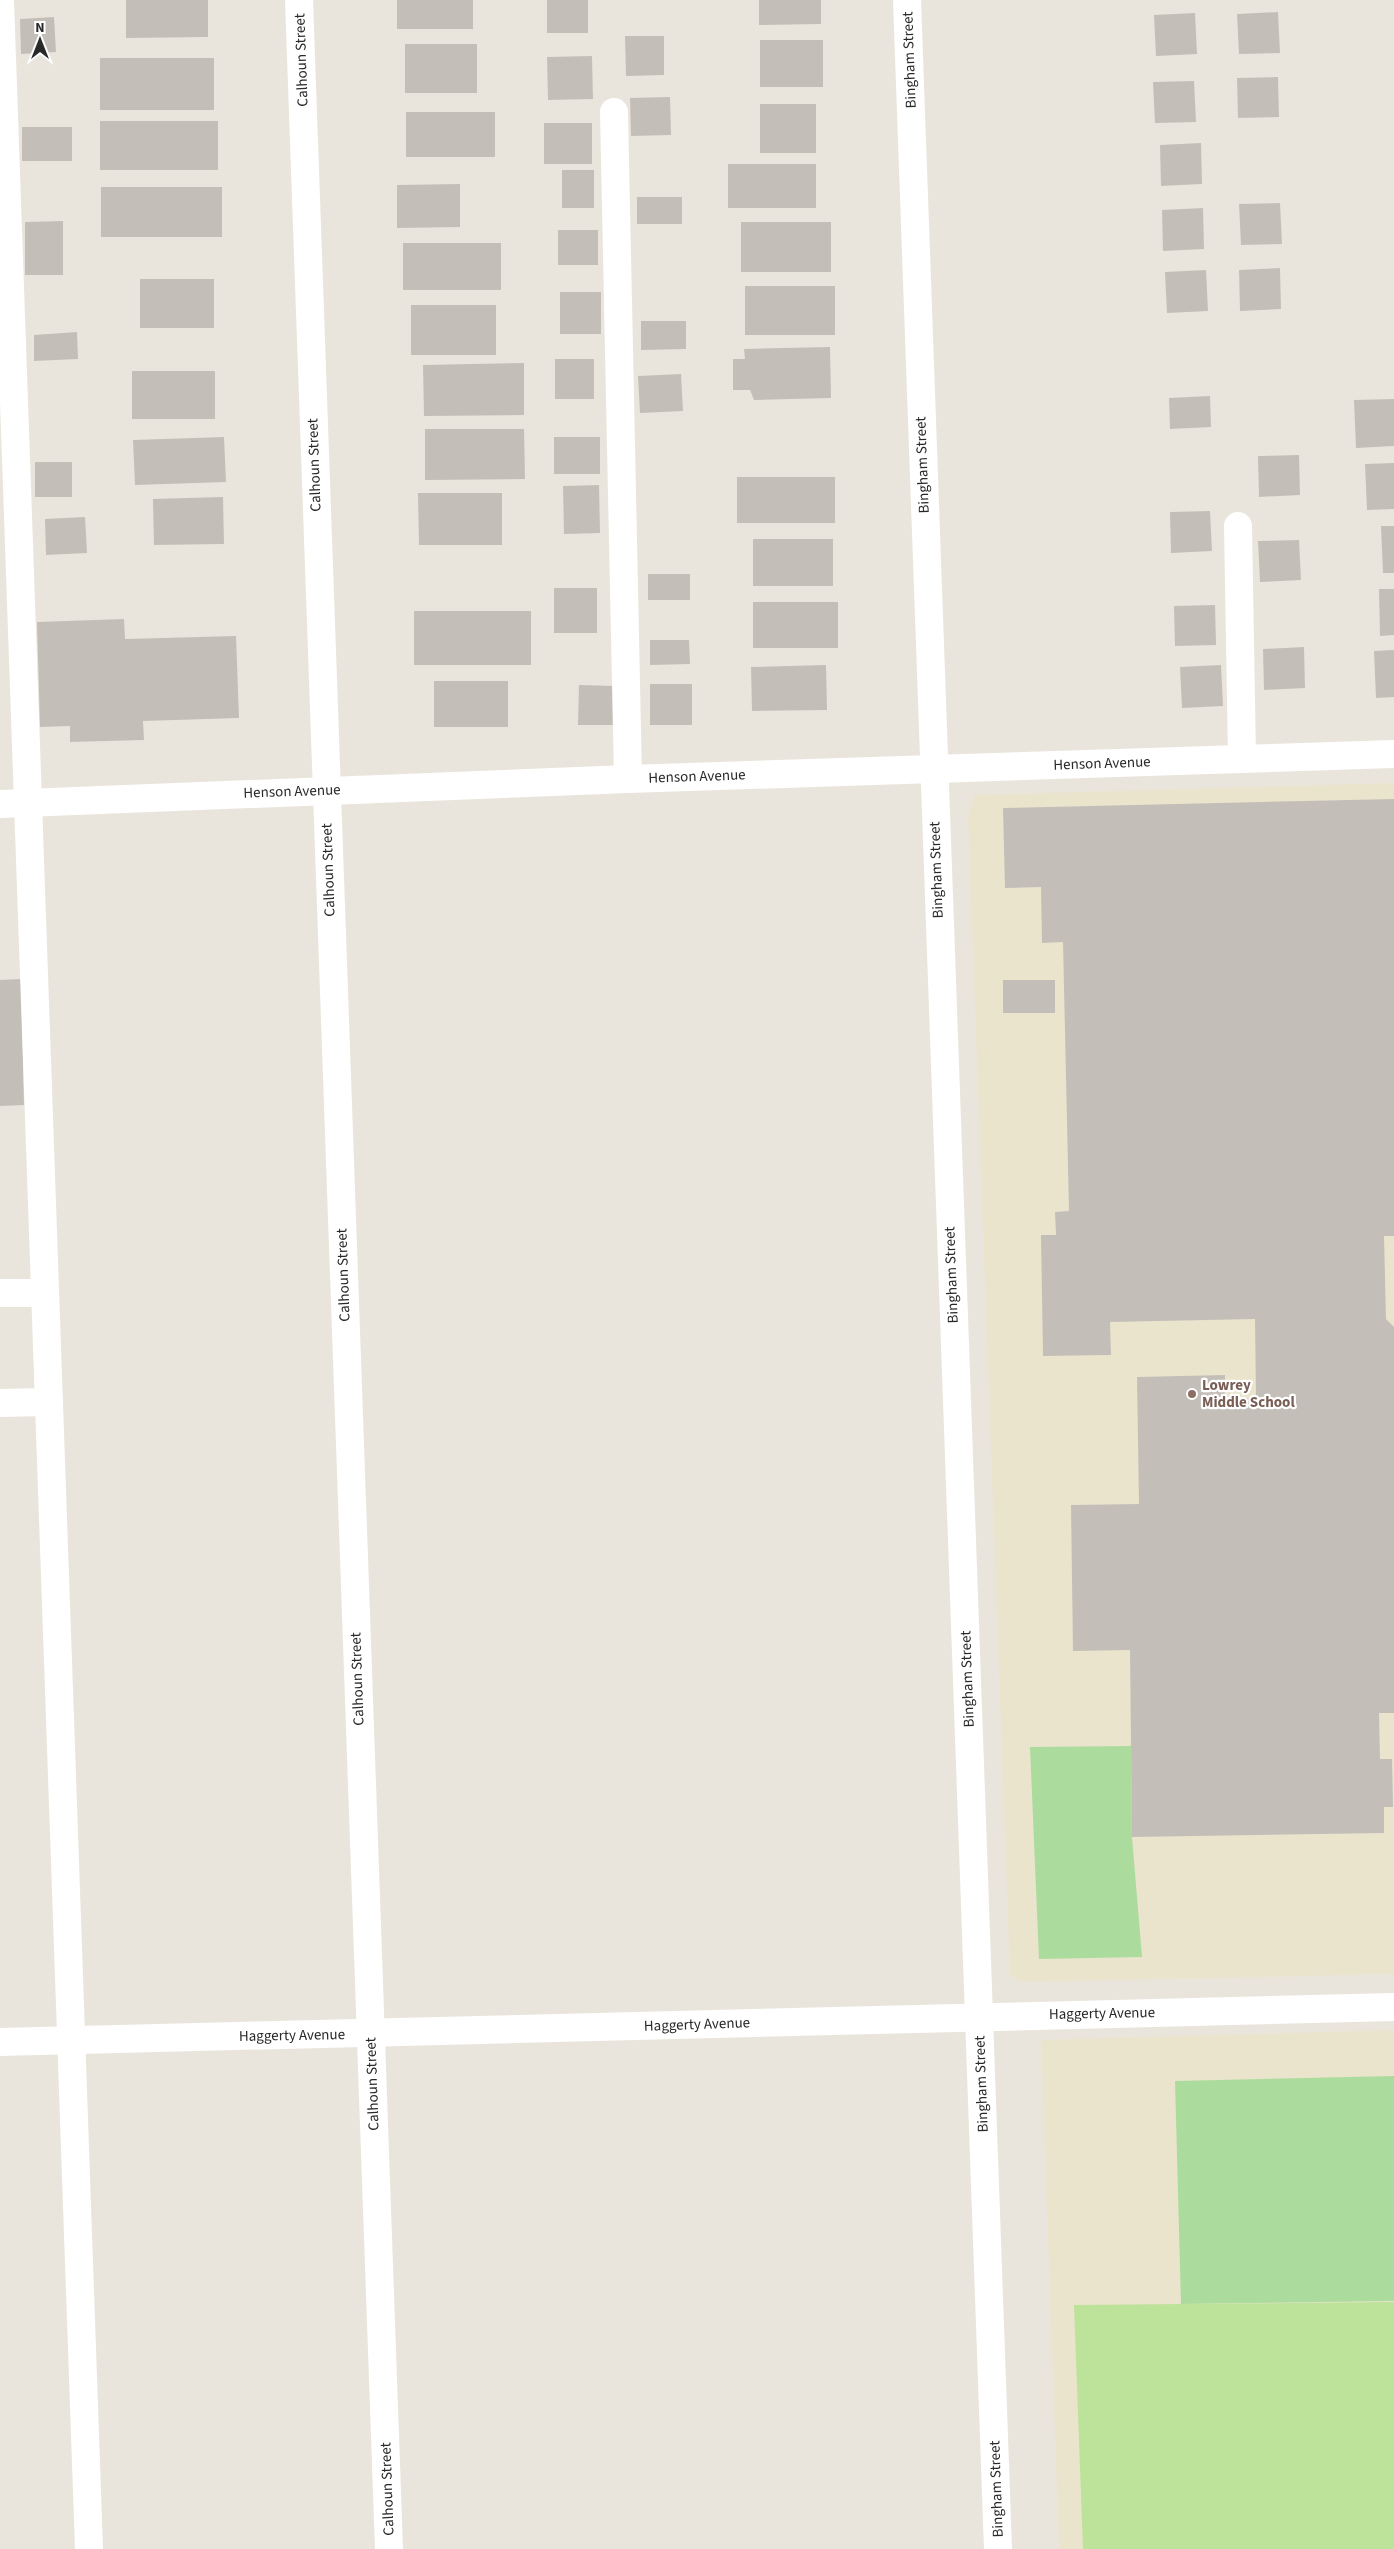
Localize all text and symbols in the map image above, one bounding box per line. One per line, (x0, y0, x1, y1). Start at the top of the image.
street label: Bingham Street (897, 11, 922, 109)
street label: Calhoun Street (289, 13, 314, 107)
north arrow (15, 15, 65, 65)
text: N (35, 18, 45, 38)
street label: Bingham Street (910, 416, 935, 514)
street label: Calhoun Street (302, 418, 327, 512)
street label: Henson Avenue (1053, 751, 1151, 776)
street label: Henson Avenue (648, 764, 746, 789)
street label: Henson Avenue (243, 779, 341, 804)
street label: Bingham Street (924, 821, 949, 919)
street label: Calhoun Street (316, 823, 341, 917)
street label: Bingham Street (939, 1226, 964, 1324)
street label: Calhoun Street (331, 1228, 356, 1322)
place label: Lowrey Middle School (1202, 1375, 1295, 1413)
marker: Lowrey Middle School (1186, 1388, 1198, 1400)
street label: Bingham Street (955, 1630, 980, 1728)
street label: Calhoun Street (345, 1632, 370, 1726)
street label: Haggerty Avenue (1049, 2002, 1155, 2025)
street label: Haggerty Avenue (644, 2012, 750, 2037)
street label: Haggerty Avenue (239, 2024, 345, 2047)
street label: Bingham Street (969, 2035, 994, 2133)
street label: Calhoun Street (360, 2037, 385, 2131)
street label: Bingham Street (984, 2440, 1009, 2538)
street label: Calhoun Street (375, 2442, 400, 2536)

